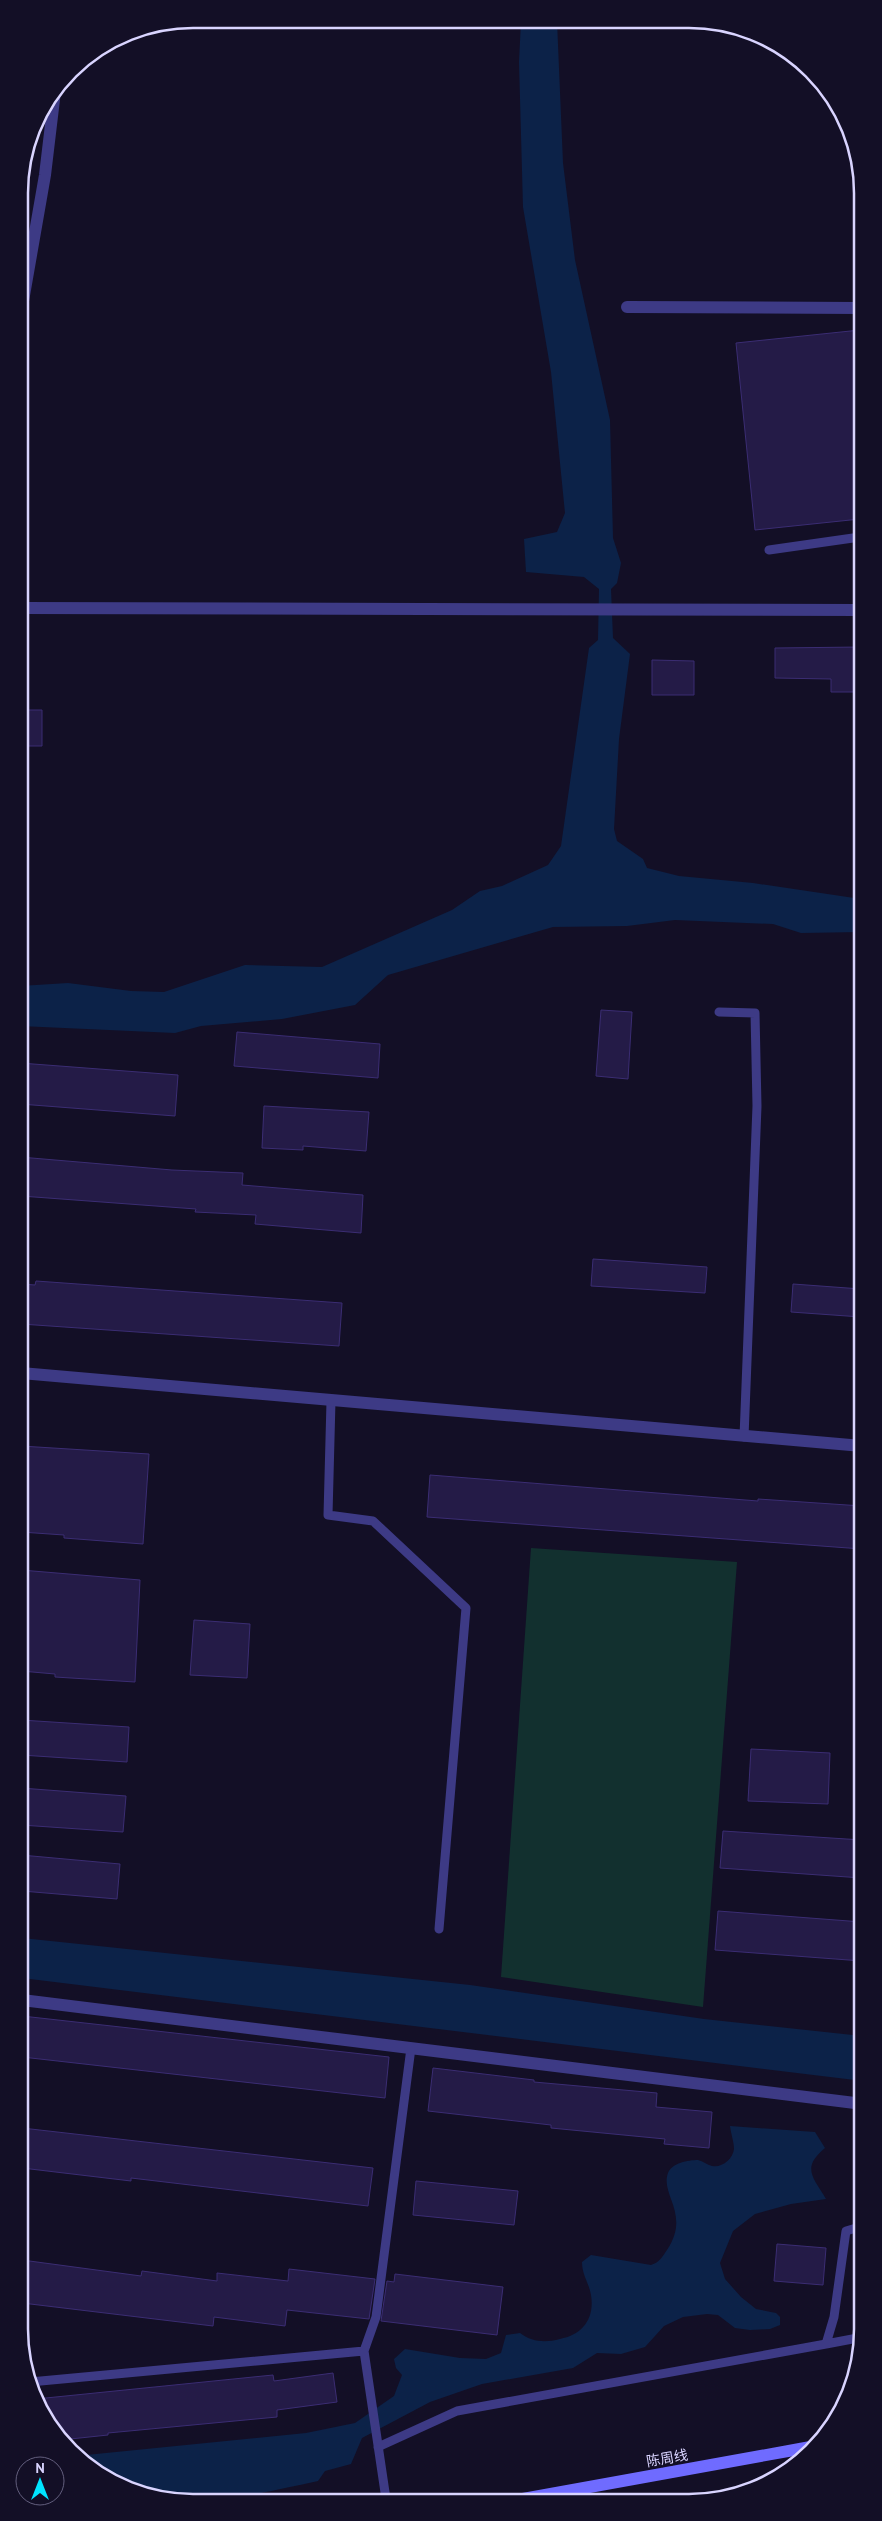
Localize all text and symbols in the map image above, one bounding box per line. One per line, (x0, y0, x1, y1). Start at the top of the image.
street label: 陈周线 (645, 2445, 689, 2471)
north arrow (15, 2456, 65, 2506)
text: N (35, 2459, 45, 2477)

